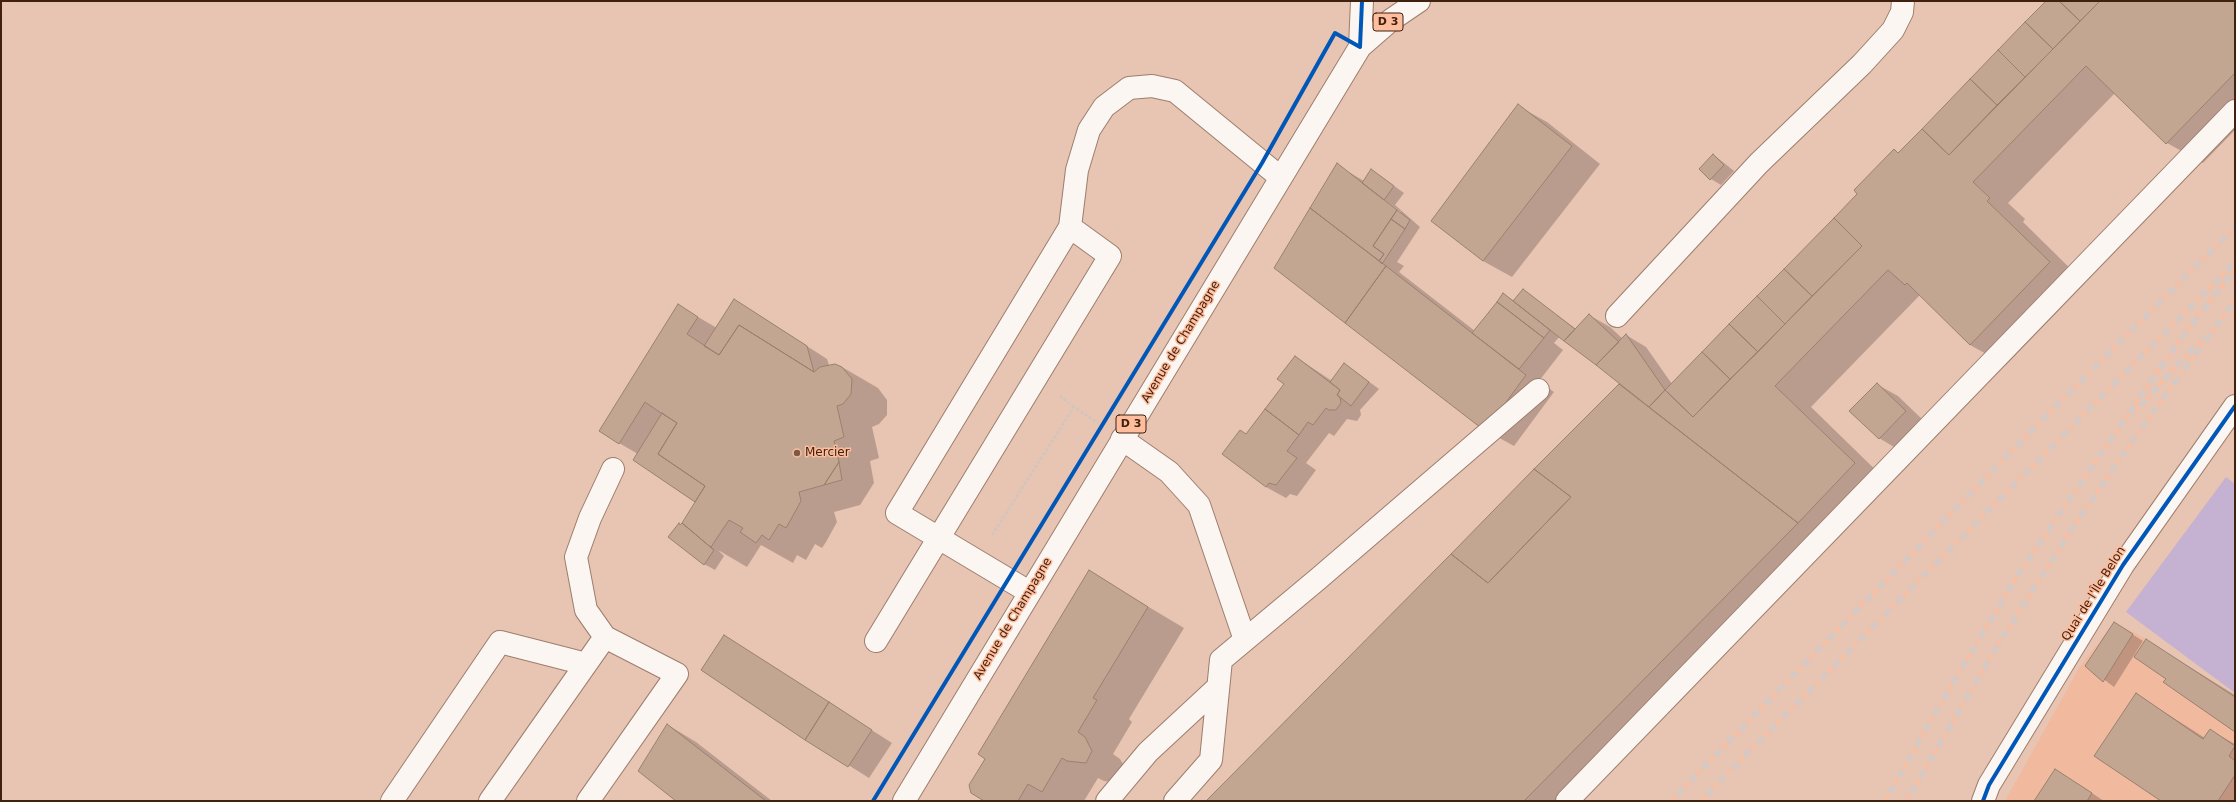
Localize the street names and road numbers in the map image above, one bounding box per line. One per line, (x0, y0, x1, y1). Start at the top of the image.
road number: D 3 (1373, 13, 1403, 31)
street label: Avenue de Champagne (1139, 278, 1223, 406)
road number: D 3 (1116, 415, 1146, 433)
street label: Quai de l'Île Belon (2059, 544, 2129, 644)
street label: Avenue de Champagne (971, 555, 1055, 683)

